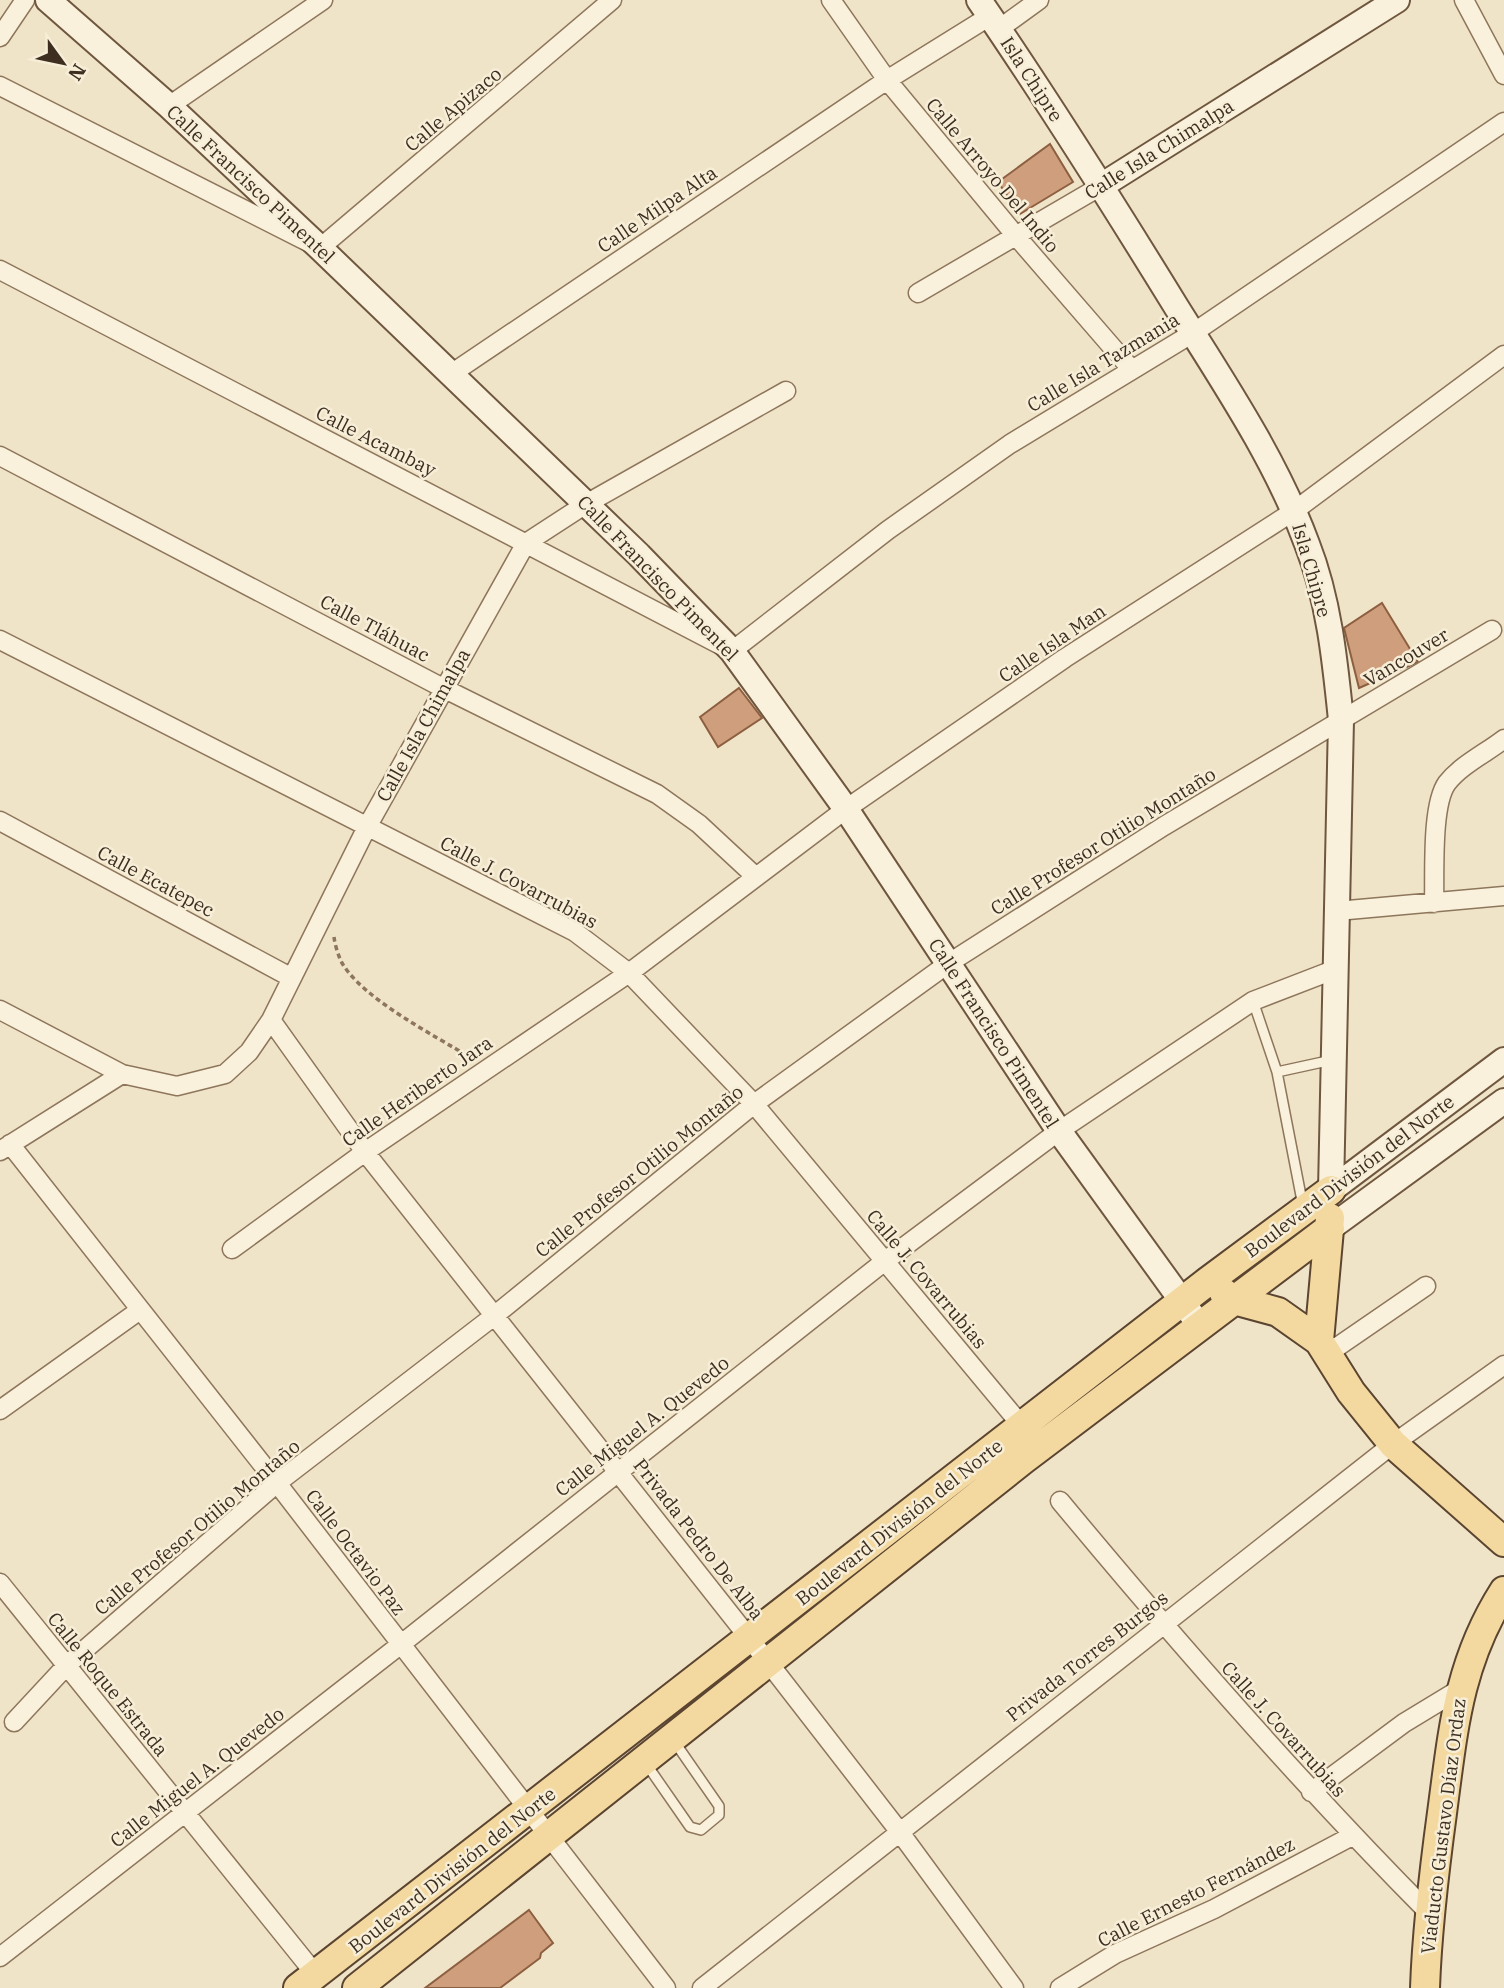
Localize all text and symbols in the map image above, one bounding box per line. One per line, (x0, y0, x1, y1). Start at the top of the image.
north arrow (28, 28, 98, 98)
street label: Isla Chipre (996, 32, 1068, 126)
text: N (63, 59, 91, 85)
street label: Calle Apizaco (400, 61, 506, 157)
street label: Calle Arroyo Del Indio (921, 93, 1065, 257)
street label: Calle Isla Chimalpa (1080, 93, 1238, 205)
street label: Calle Francisco Pimentel (162, 100, 340, 269)
street label: Calle Milpa Alta (593, 160, 721, 258)
street label: Calle Isla Tazmania (1022, 307, 1184, 417)
street label: Calle Acambay (312, 400, 441, 482)
street label: Calle Francisco Pimentel (572, 490, 744, 666)
street label: Isla Chipre (1287, 520, 1337, 620)
street label: Calle Tláhuac (316, 589, 434, 667)
street label: Calle Isla Man (994, 598, 1110, 688)
street label: Vancouver (1359, 622, 1453, 692)
street label: Calle Isla Chimalpa (371, 644, 475, 806)
street label: Calle Profesor Otilio Montaño (986, 762, 1220, 920)
street label: Calle J. Covarrubias (436, 830, 602, 934)
street label: Calle Ecatepec (93, 840, 219, 922)
street label: Calle Francisco Pimentel (924, 934, 1065, 1133)
street label: Calle Heriberto Jara (337, 1030, 497, 1152)
street label: Calle Profesor Otilio Montaño (530, 1080, 748, 1262)
street label: Boulevard División del Norte (1239, 1089, 1459, 1263)
street label: Calle J. Covarrubias (862, 1204, 992, 1354)
street label: Calle Miguel A. Quevedo (550, 1351, 734, 1501)
street label: Calle Profesor Otilio Montaño (89, 1434, 305, 1620)
street label: Boulevard División del Norte (791, 1434, 1007, 1610)
street label: Privada Pedro De Alba (629, 1454, 769, 1624)
street label: Calle Octavio Paz (301, 1484, 411, 1620)
street label: Privada Torres Burgos (1001, 1585, 1173, 1727)
street label: Calle Roque Estrada (43, 1607, 173, 1761)
street label: Calle J. Covarrubias (1217, 1656, 1351, 1802)
street label: Viaducto Gustavo Díaz Ordaz (1415, 1697, 1471, 1955)
street label: Calle Miguel A. Quevedo (105, 1702, 289, 1852)
street label: Boulevard División del Norte (344, 1782, 560, 1958)
street label: Calle Ernesto Fernández (1093, 1832, 1299, 1952)

